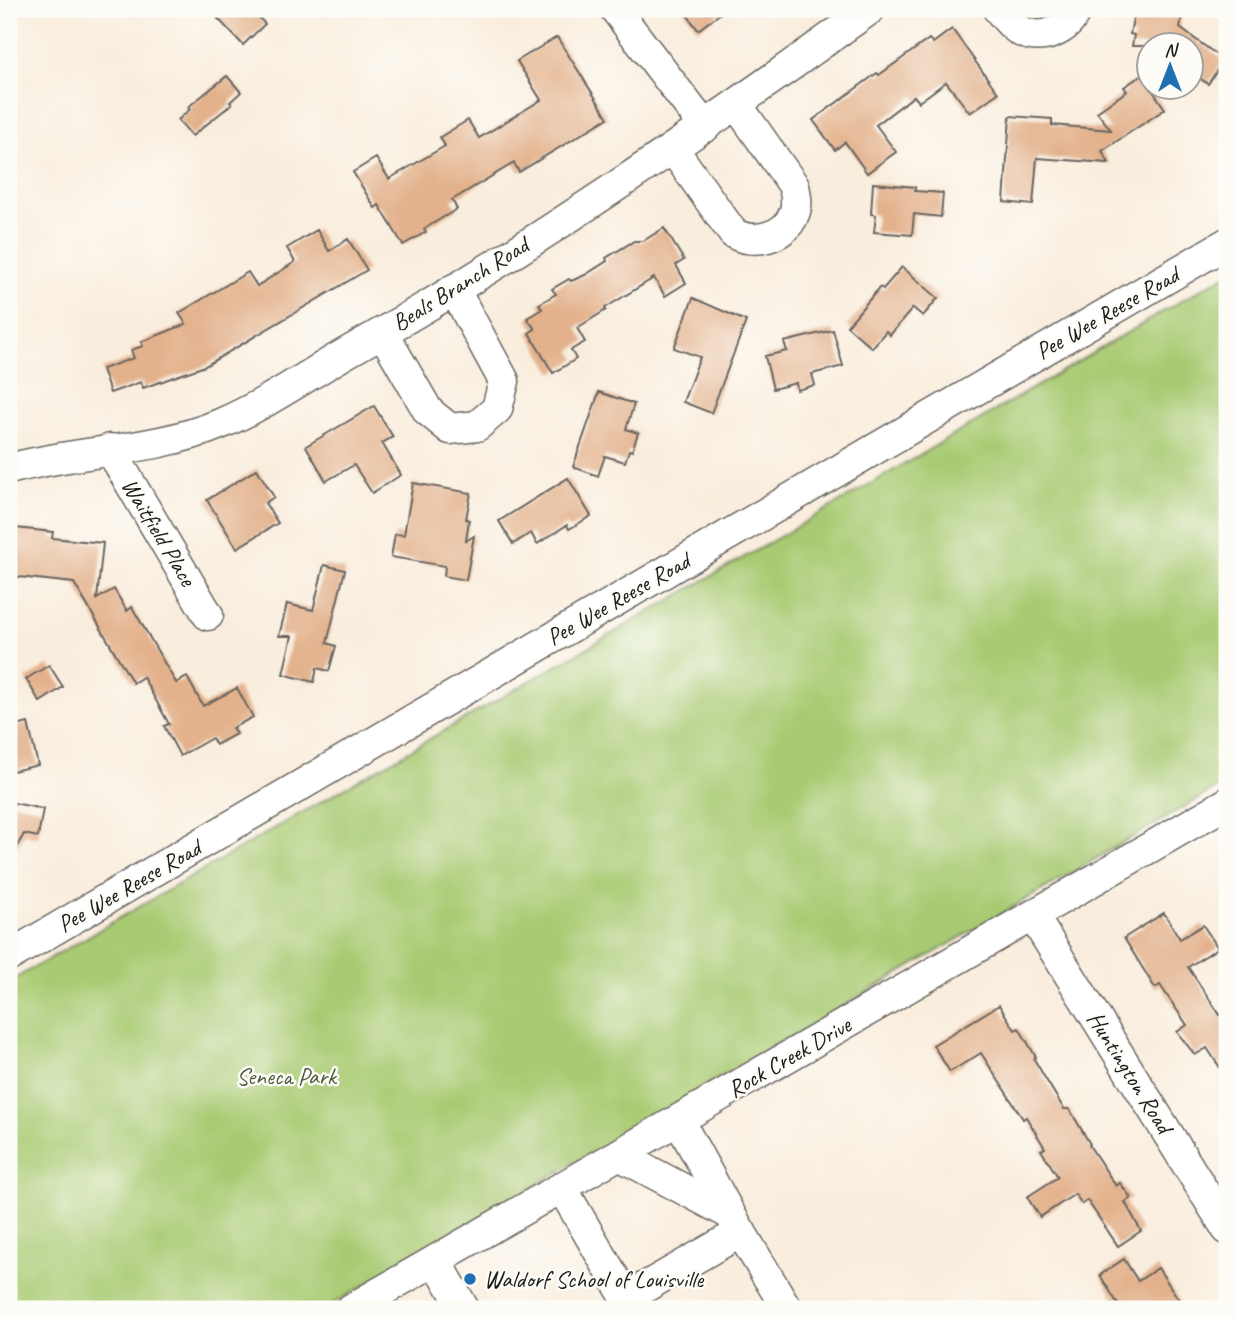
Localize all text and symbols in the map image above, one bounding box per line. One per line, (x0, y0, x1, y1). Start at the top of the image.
north arrow (1134, 32, 1204, 102)
text: N (1164, 38, 1179, 62)
street label: Beals Branch Road (386, 228, 537, 338)
street label: Pee Wee Reese Road (1030, 258, 1187, 366)
street label: Waitfield Place (115, 473, 204, 593)
street label: Pee Wee Reese Road (541, 544, 698, 652)
street label: Pee Wee Reese Road (52, 831, 209, 939)
street label: Huntington Road (1081, 1005, 1181, 1142)
street label: Rock Creek Drive (722, 1009, 858, 1104)
park label: Seneca Park (236, 1061, 338, 1091)
place label: Waldorf School of Louisville (484, 1264, 705, 1294)
marker: Waldorf School of Louisville (462, 1271, 478, 1287)

